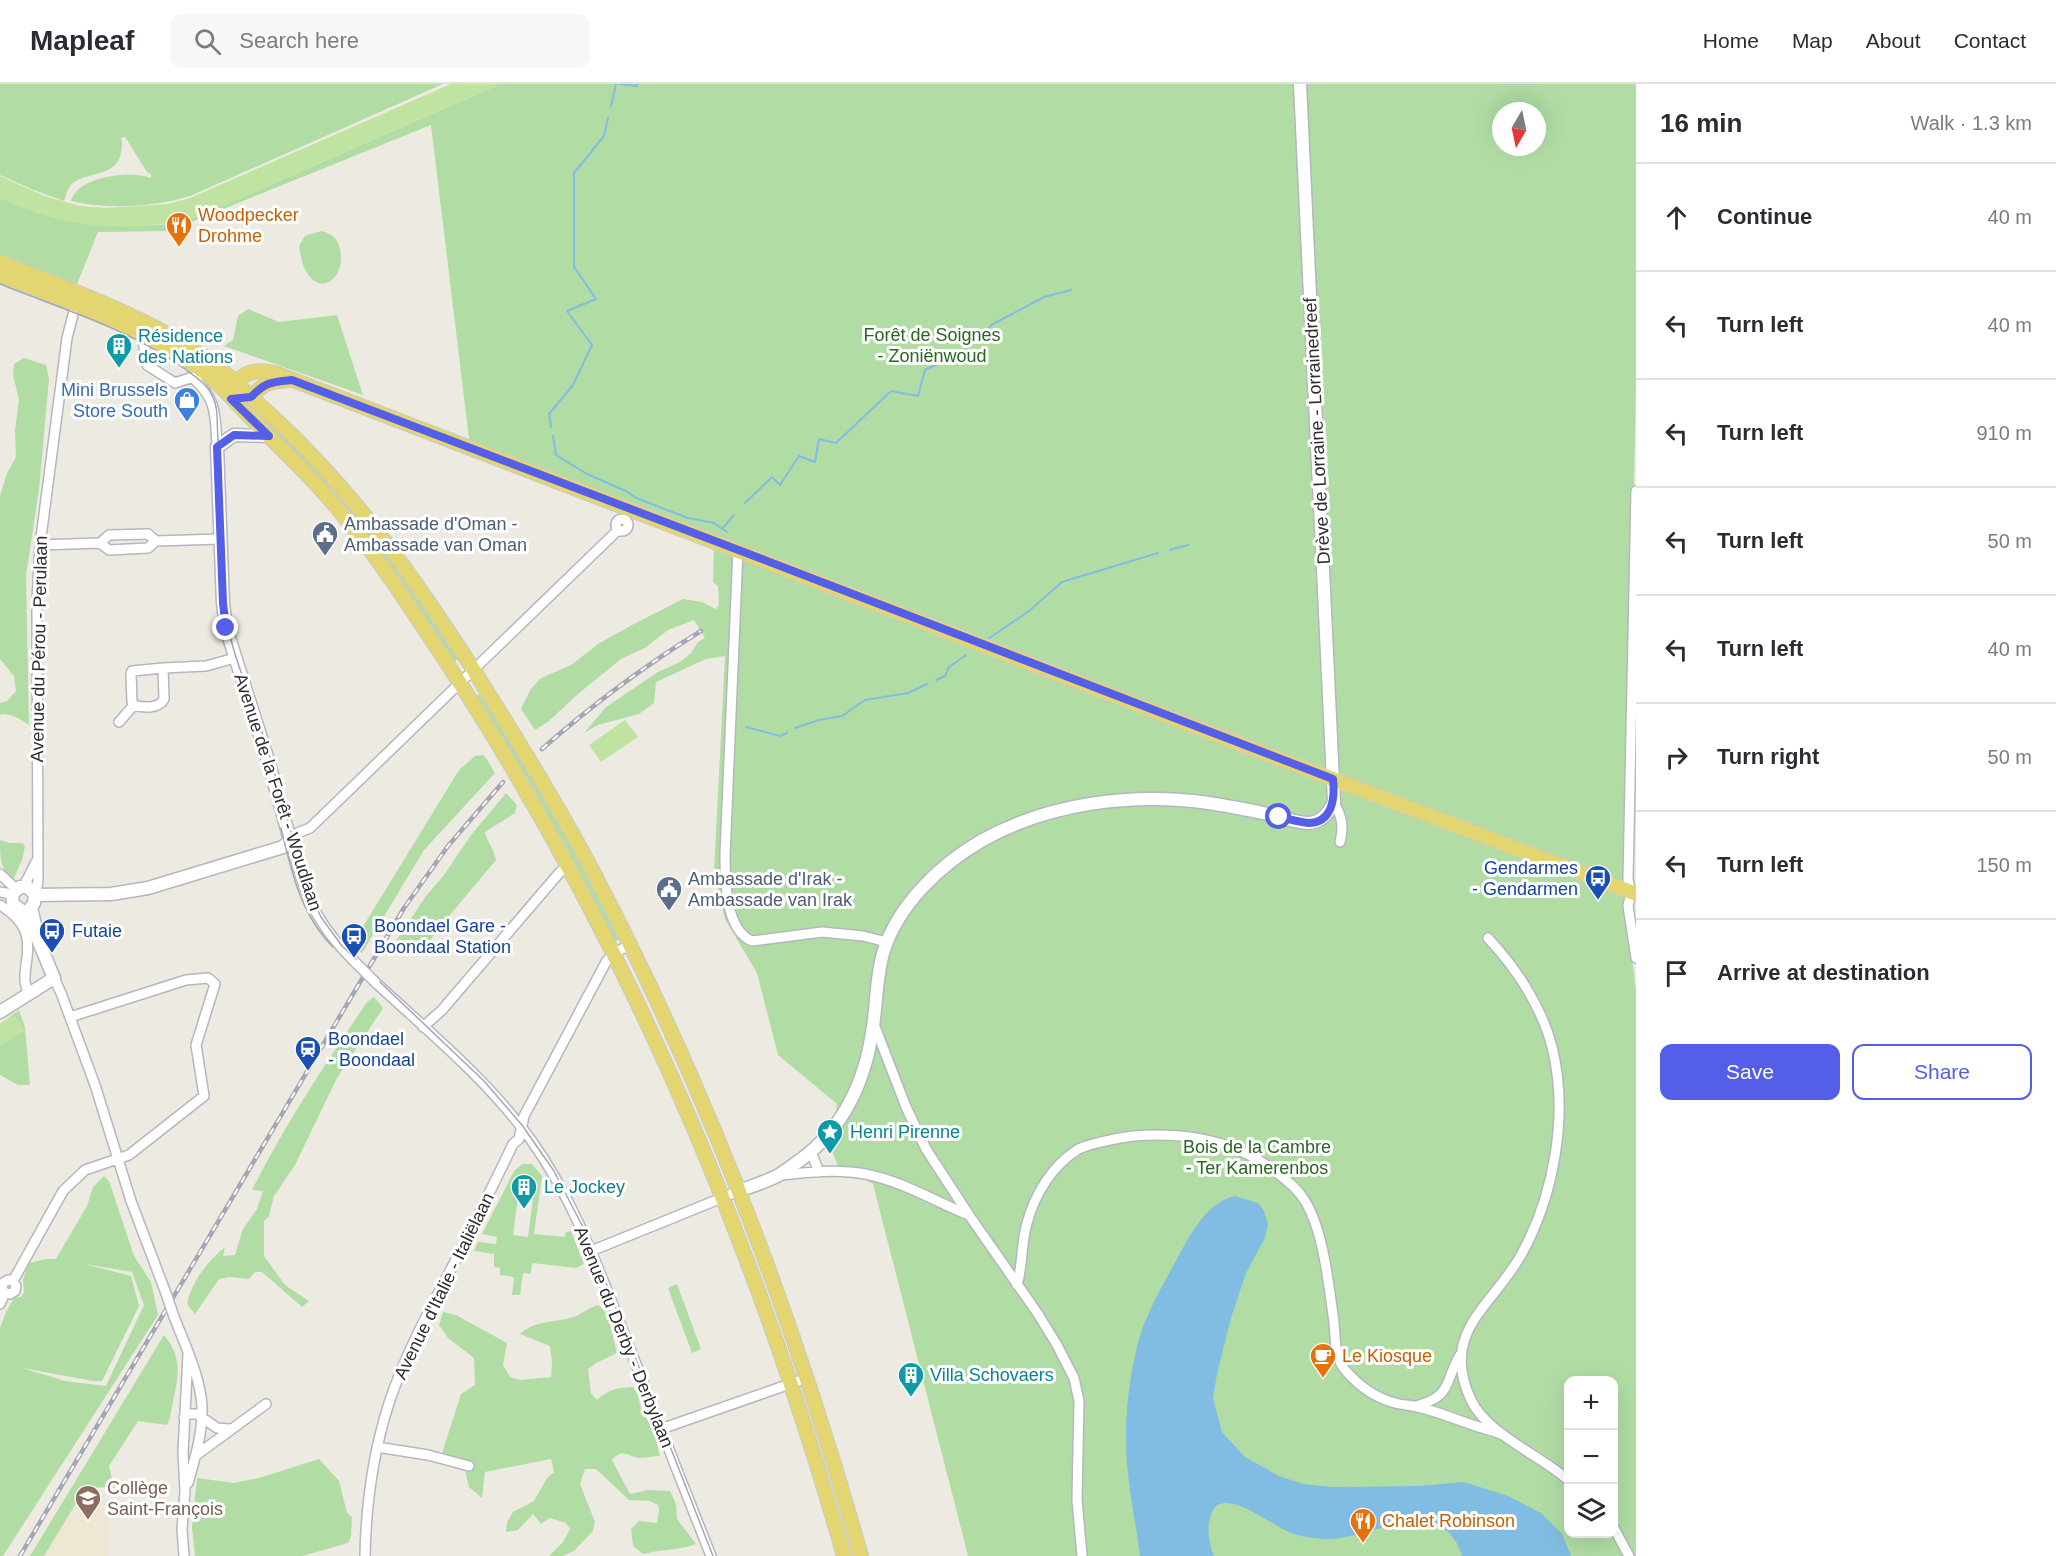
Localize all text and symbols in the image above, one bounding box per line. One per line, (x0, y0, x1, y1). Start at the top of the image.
search box (170, 14, 590, 68)
text: Mapleaf (30, 25, 134, 56)
icon: search (191, 25, 224, 58)
text: Search here (239, 28, 359, 53)
text: Home (1703, 29, 1759, 52)
text: Map (1792, 29, 1833, 52)
text: About (1866, 29, 1921, 52)
text: Contact (1954, 29, 2026, 52)
north arrow (1492, 102, 1546, 156)
text: 16 min (1660, 108, 1742, 138)
text: Walk · 1.3 km (1911, 112, 2032, 134)
icon: ahead (1660, 201, 1693, 234)
text: Continue (1717, 204, 1812, 229)
place label: Woodpecker Drohme (198, 205, 299, 246)
text: 40 m (1988, 206, 2032, 228)
restaurant icon: Woodpecker Drohme (164, 210, 194, 248)
street label: Drève de Lorraine - Lorrainedreef (1300, 296, 1334, 565)
icon: left (1660, 309, 1693, 342)
text: Turn left (1717, 312, 1803, 337)
text: 40 m (1988, 314, 2032, 336)
park label: Forêt de Soignes - Zoniënwoud (863, 325, 1001, 366)
place label: Résidence des Nations (138, 326, 233, 367)
building icon: Résidence des Nations (104, 331, 134, 369)
place label: Mini Brussels Store South (61, 380, 168, 421)
shop icon: Mini Brussels Store South (172, 385, 202, 423)
icon: left (1660, 417, 1693, 450)
text: Turn left (1717, 420, 1803, 445)
text: 910 m (1976, 422, 2032, 444)
place label: Ambassade d'Oman - Ambassade van Oman (344, 514, 527, 555)
public building icon: Ambassade d'Oman - Ambassade van Oman (310, 519, 340, 557)
icon: left (1660, 525, 1693, 558)
text: Turn left (1717, 528, 1803, 553)
text: 50 m (1988, 530, 2032, 552)
street label: Avenue du Pérou - Perulaan (27, 535, 51, 763)
route end (212, 614, 238, 640)
icon: left (1660, 633, 1693, 666)
text: Turn left (1717, 636, 1803, 661)
text: 40 m (1988, 638, 2032, 660)
street label: Avenue de la Forêt - Woudlaan (230, 671, 326, 913)
icon: right (1660, 741, 1693, 774)
text: Turn right (1717, 744, 1819, 769)
text: 50 m (1988, 746, 2032, 768)
route start (1265, 803, 1291, 829)
icon: left (1660, 849, 1693, 882)
text: Turn left (1717, 852, 1803, 877)
text: 150 m (1976, 854, 2032, 876)
place label: Gendarmes - Gendarmen (1472, 858, 1578, 899)
bus stop icon: Gendarmes - Gendarmen (1583, 863, 1613, 901)
place label: Ambassade d'Irak - Ambassade van Irak (688, 869, 853, 910)
public building icon: Ambassade d'Irak - Ambassade van Irak (654, 874, 684, 912)
bus stop icon: Futaie (37, 916, 67, 954)
place label: Boondael Gare - Boondaal Station (374, 916, 511, 957)
place label: Futaie (72, 921, 122, 941)
bus stop icon: Boondael Gare - Boondaal Station (339, 921, 369, 959)
icon: arrive (1660, 957, 1693, 990)
text: Arrive at destination (1717, 960, 1930, 985)
place label: Boondael - Boondaal (328, 1029, 415, 1070)
station icon: Boondael - Boondaal (293, 1034, 323, 1072)
button: Save (1660, 1044, 1840, 1100)
button: Share (1852, 1044, 2032, 1100)
place icon: Henri Pirenne (815, 1117, 845, 1155)
place label: Henri Pirenne (850, 1122, 960, 1142)
park label: Bois de la Cambre - Ter Kamerenbos (1183, 1137, 1331, 1178)
building icon: Le Jockey (509, 1172, 539, 1210)
place label: Le Jockey (544, 1177, 625, 1197)
street label: Avenue d'Italie - Italiëlaan (390, 1189, 498, 1383)
street label: Avenue du Derby - Derbylaan (570, 1223, 678, 1451)
cafe icon: Le Kiosque (1308, 1341, 1338, 1379)
place label: Le Kiosque (1342, 1346, 1432, 1366)
building icon: Villa Schovaers (896, 1360, 926, 1398)
place label: Villa Schovaers (930, 1365, 1054, 1385)
map controls (1564, 1376, 1618, 1538)
button: + (1564, 1376, 1618, 1430)
button: − (1564, 1430, 1618, 1484)
place label: Collège Saint-François (107, 1478, 223, 1519)
school or university icon: Collège Saint-François (73, 1483, 103, 1521)
button: layers (1564, 1484, 1618, 1538)
restaurant icon: Chalet Robinson (1348, 1506, 1378, 1544)
place label: Chalet Robinson (1382, 1511, 1515, 1531)

